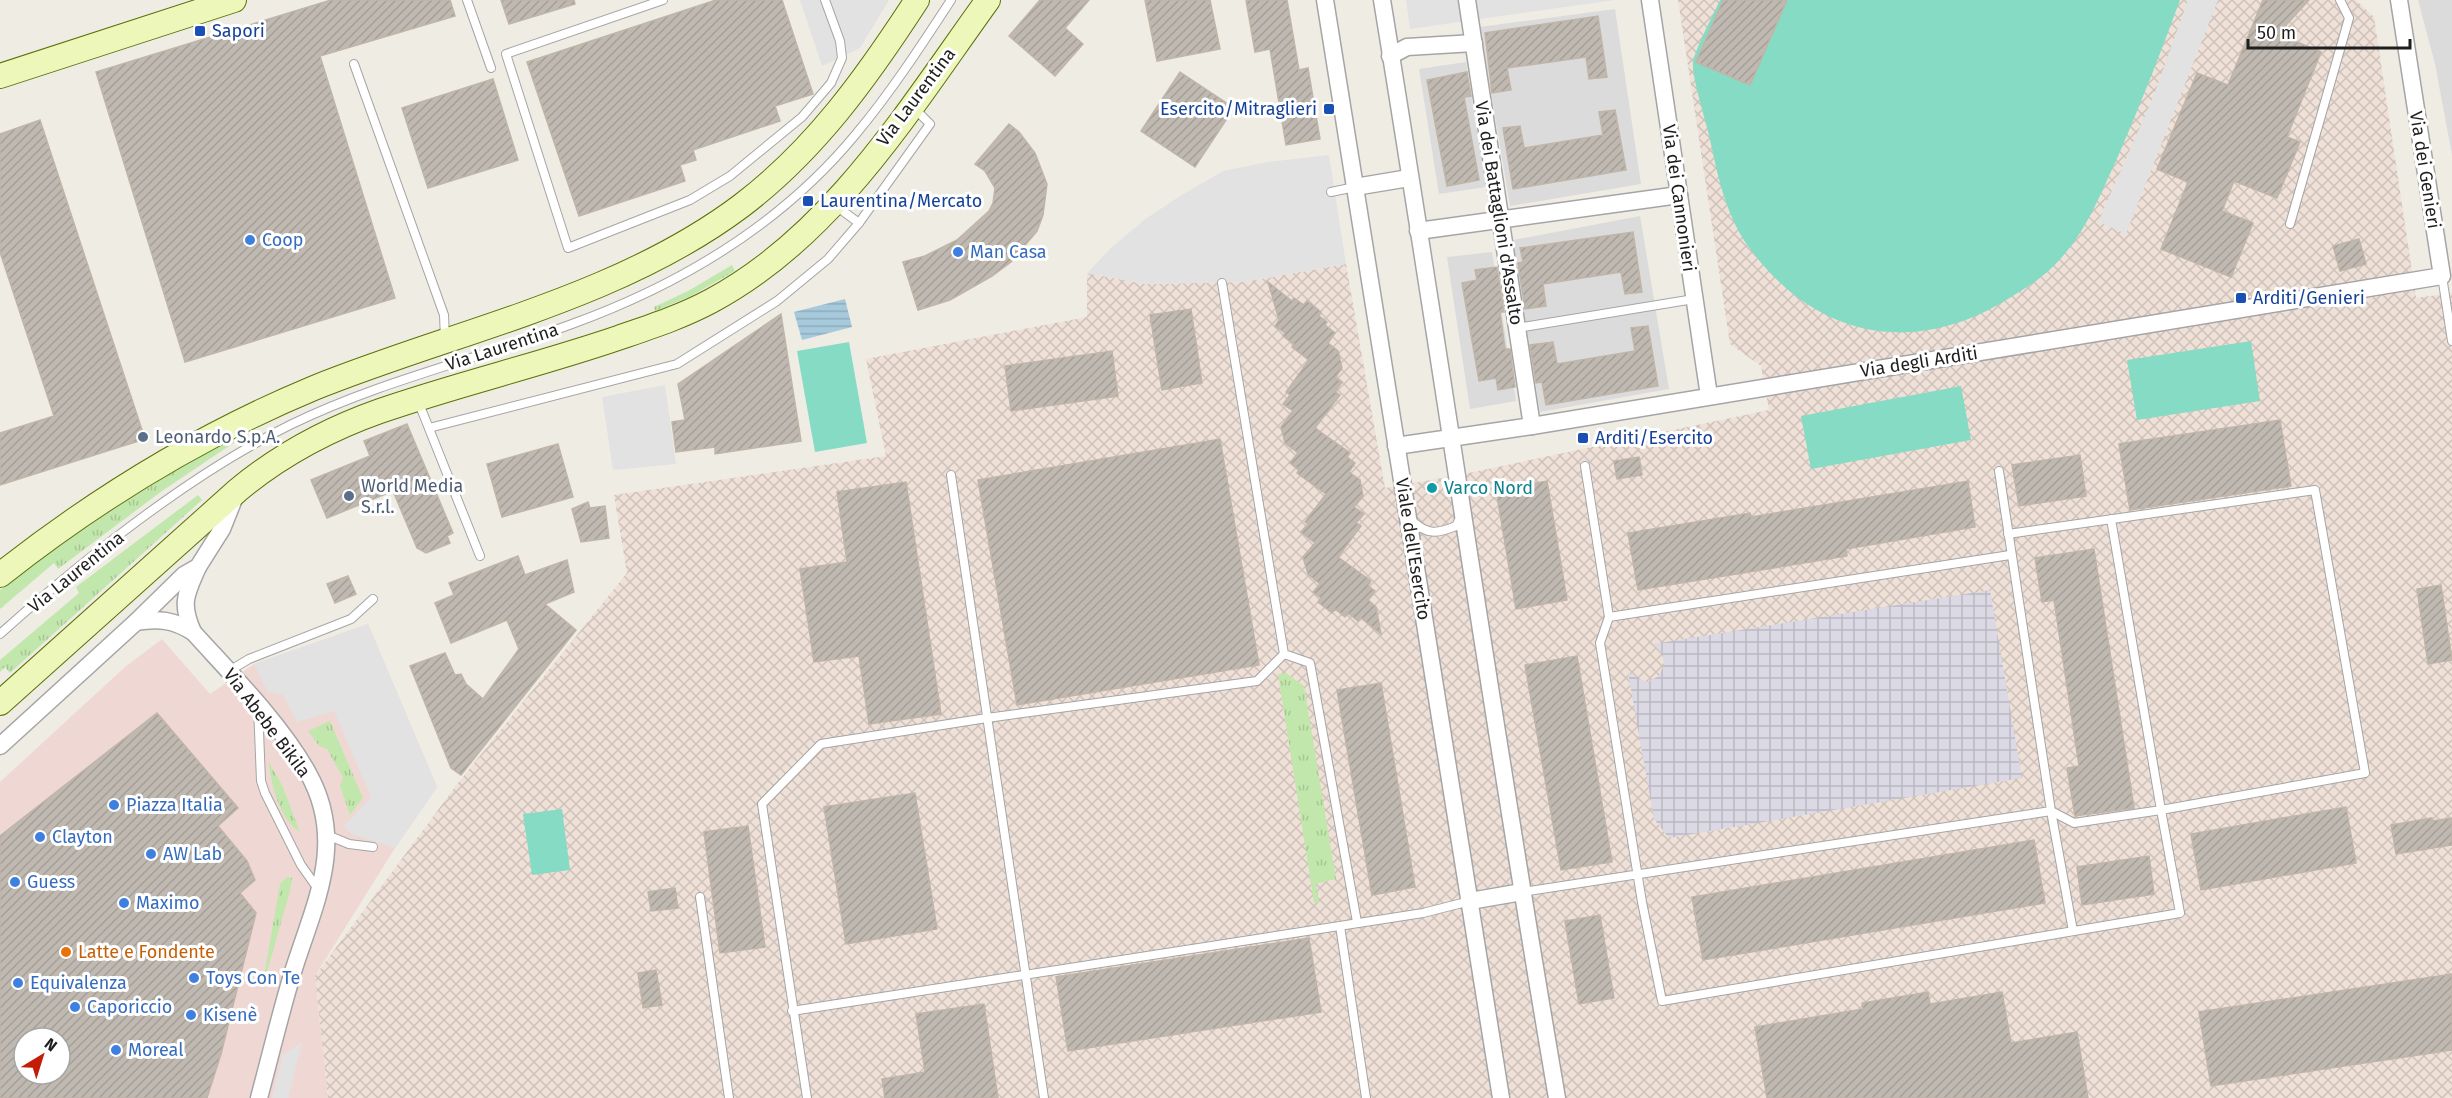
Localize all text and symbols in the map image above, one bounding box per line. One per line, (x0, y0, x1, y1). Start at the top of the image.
scale bar (2248, 12, 2410, 50)
place label: Sapori (212, 20, 265, 42)
text: 50 m (2257, 22, 2296, 44)
marker: Sapori (193, 24, 207, 38)
street label: Via Laurentina (872, 44, 960, 150)
place label: Esercito/Mitraglieri (1160, 98, 1317, 120)
street label: Via dei Battaglioni d'Assalto (1470, 99, 1528, 327)
marker: Esercito/Mitraglieri (1322, 102, 1336, 116)
street label: Via dei Genieri (2405, 110, 2445, 230)
street label: Via dei Cannonieri (1658, 123, 1700, 273)
place label: Laurentina/Mercato (820, 190, 982, 212)
marker: Laurentina/Mercato (801, 194, 815, 208)
place label: Coop (262, 229, 303, 251)
marker: Coop (243, 233, 257, 247)
place label: Man Casa (970, 241, 1047, 263)
marker: Man Casa (951, 245, 965, 259)
place label: Arditi/Genieri (2253, 287, 2365, 309)
marker: Arditi/Genieri (2234, 291, 2248, 305)
street label: Via Laurentina (443, 318, 561, 376)
street label: Via degli Arditi (1859, 342, 1979, 382)
place label: Leonardo S.p.A. (155, 426, 280, 448)
place label: Arditi/Esercito (1595, 427, 1713, 449)
marker: Leonardo S.p.A. (136, 430, 150, 444)
marker: Arditi/Esercito (1576, 431, 1590, 445)
place label: World Media S.r.l. (361, 475, 463, 518)
street label: Viale dell'Esercito (1391, 476, 1435, 622)
place label: Varco Nord (1444, 477, 1533, 499)
marker: Varco Nord (1425, 481, 1439, 495)
marker: World Media S.r.l. (342, 489, 356, 503)
street label: Via Laurentina (23, 527, 129, 617)
street label: Via Abebe Bikila (219, 664, 315, 782)
place label: Piazza Italia (126, 794, 223, 816)
marker: Piazza Italia (107, 798, 121, 812)
place label: Clayton (52, 826, 113, 848)
marker: Clayton (33, 830, 47, 844)
place label: AW Lab (163, 843, 222, 865)
marker: AW Lab (144, 847, 158, 861)
place label: Guess (27, 871, 75, 893)
marker: Guess (8, 875, 22, 889)
place label: Maximo (136, 892, 200, 914)
marker: Maximo (117, 896, 131, 910)
place label: Latte e Fondente (78, 941, 215, 963)
marker: Latte e Fondente (59, 945, 73, 959)
place label: Toys Con Te (206, 967, 300, 989)
marker: Toys Con Te (187, 971, 201, 985)
place label: Equivalenza (30, 972, 127, 994)
marker: Equivalenza (11, 976, 25, 990)
place label: Caporiccio (87, 996, 172, 1018)
marker: Caporiccio (68, 1000, 82, 1014)
place label: Kisenè (203, 1004, 257, 1026)
marker: Kisenè (184, 1008, 198, 1022)
north arrow (12, 1026, 72, 1086)
text: N (41, 1034, 61, 1055)
place label: Moreal (128, 1039, 183, 1061)
marker: Moreal (109, 1043, 123, 1057)

